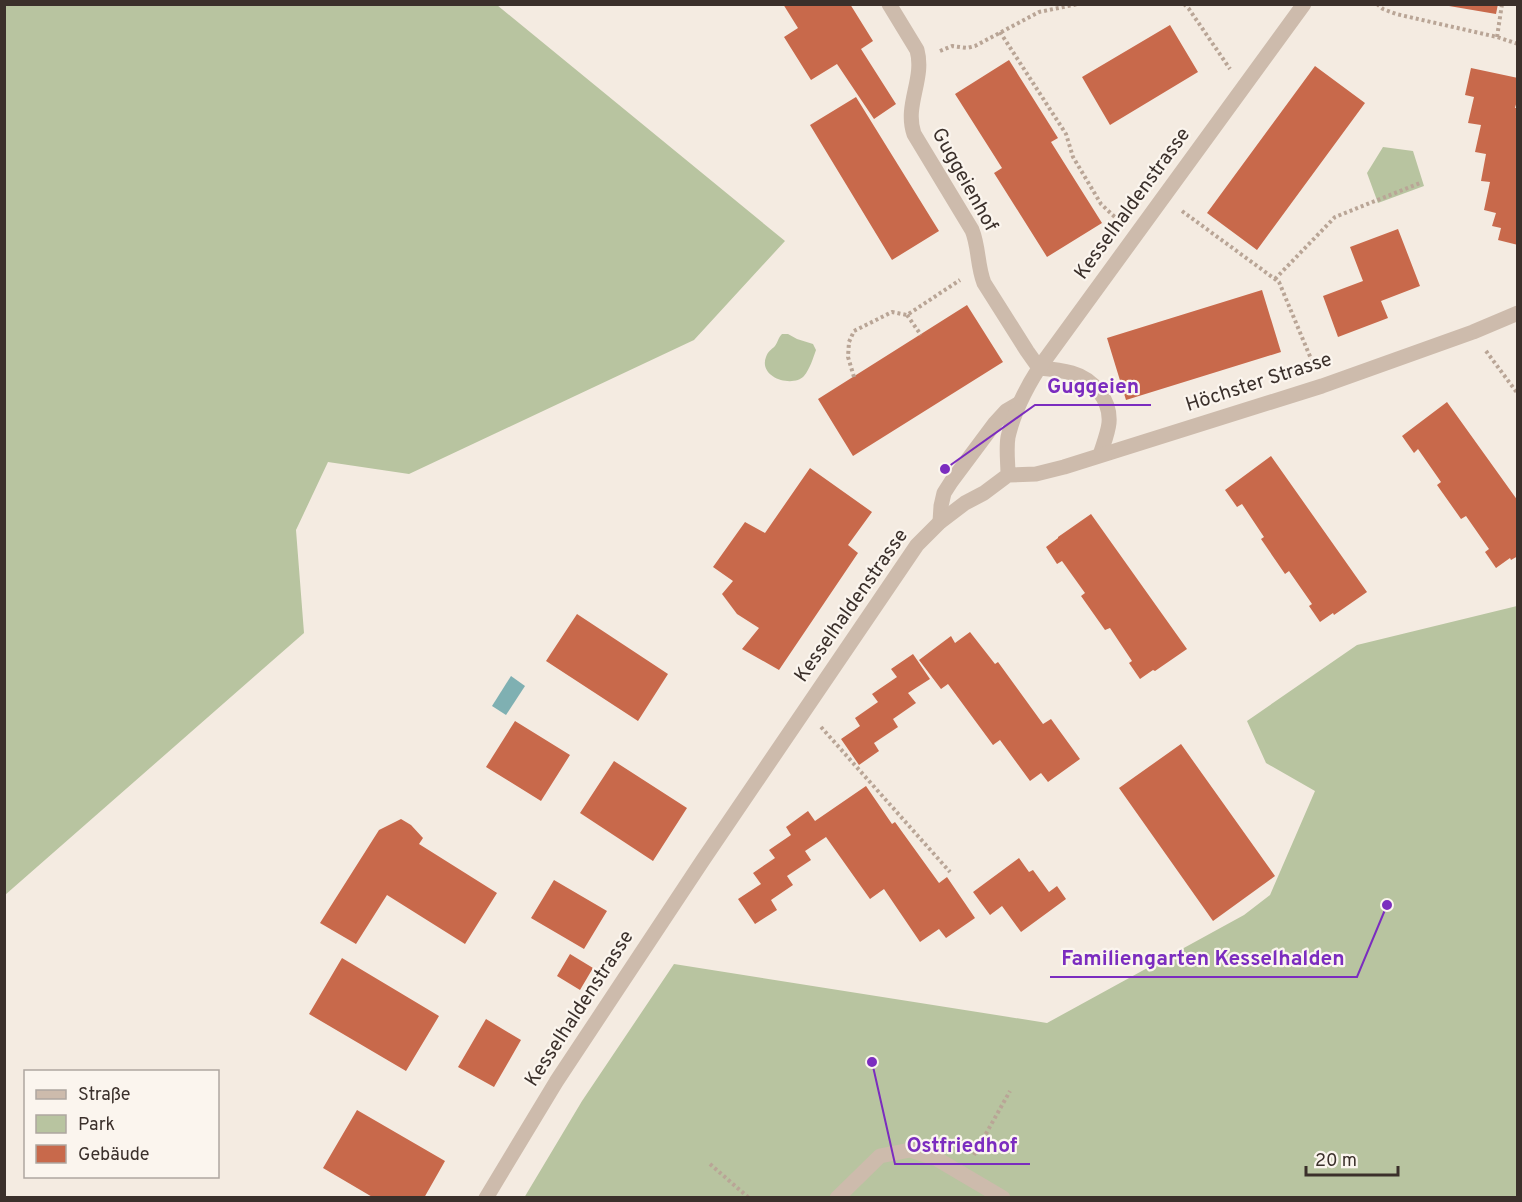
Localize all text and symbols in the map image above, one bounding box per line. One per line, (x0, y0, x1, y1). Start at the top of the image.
street label: Kesselhaldenstrasse (1069, 123, 1197, 285)
street label: Guggeienhof (925, 124, 1003, 237)
street label: Höchster Strasse (1182, 347, 1336, 419)
callout: Guggeien (1035, 366, 1151, 405)
text: Guggeien (1047, 374, 1139, 401)
street label: Kesselhaldenstrasse (789, 524, 915, 688)
street label: Kesselhaldenstrasse (520, 926, 640, 1092)
callout: Familiengarten Kesselhalden (1050, 938, 1357, 977)
text: Familiengarten Kesselhalden (1061, 946, 1345, 973)
legend (24, 1070, 219, 1178)
text: Straße (78, 1084, 130, 1107)
text: Park (78, 1114, 115, 1137)
callout: Ostfriedhof (895, 1125, 1030, 1164)
text: Ostfriedhof (907, 1133, 1018, 1160)
scale bar (1306, 1139, 1398, 1177)
text: Gebäude (78, 1144, 150, 1167)
text: 20 m (1315, 1150, 1357, 1173)

